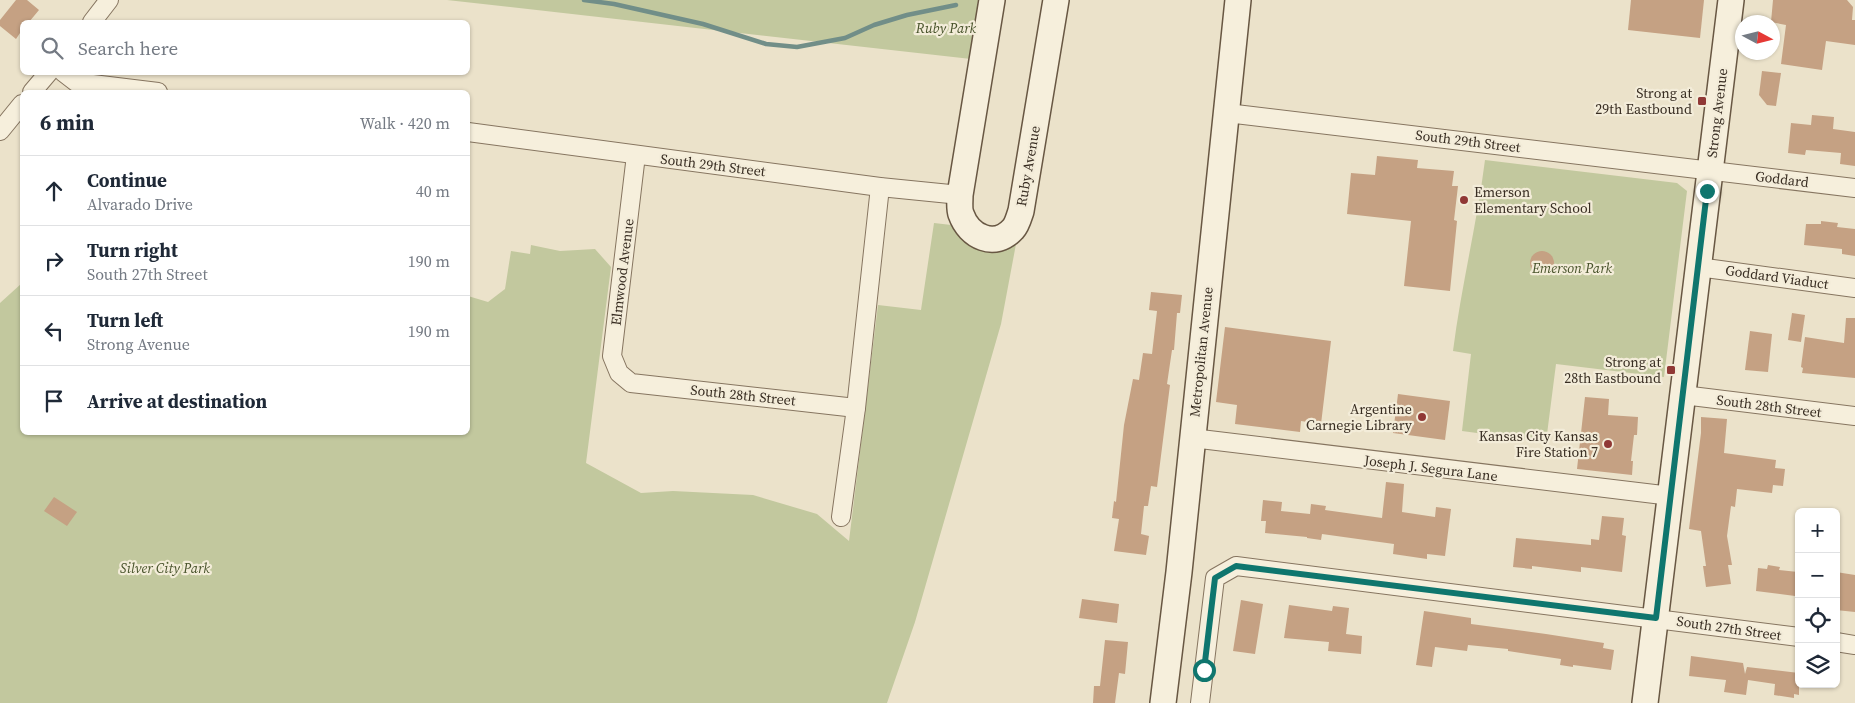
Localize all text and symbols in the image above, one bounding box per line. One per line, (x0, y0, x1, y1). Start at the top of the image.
north arrow (1735, 15, 1780, 60)
park label: Ruby Park (915, 18, 977, 38)
search box (20, 20, 470, 75)
icon: search (38, 34, 66, 62)
text: Search here (78, 35, 178, 61)
street label: Strong Avenue (1702, 67, 1732, 159)
place label: Strong at 29th Eastbound (1595, 83, 1692, 119)
marker: Strong at 29th Eastbound (1696, 95, 1708, 107)
text: 6 min (40, 108, 95, 137)
text: Walk · 420 m (360, 112, 450, 134)
street label: Ruby Avenue (1011, 124, 1045, 208)
street label: South 29th Street (1414, 125, 1522, 157)
street label: South 29th Street (659, 149, 767, 181)
street label: Goddard (1754, 166, 1810, 192)
text: Continue (87, 167, 167, 193)
icon: ahead (40, 177, 68, 205)
text: 40 m (416, 180, 450, 202)
route end (1696, 180, 1719, 203)
place label: Emerson Elementary School (1474, 182, 1592, 218)
text: Alvarado Drive (87, 193, 193, 215)
marker: Emerson Elementary School (1458, 194, 1470, 206)
street label: Elmwood Avenue (606, 217, 638, 327)
text: Turn right (87, 237, 178, 263)
icon: right (40, 247, 68, 275)
text: 190 m (408, 250, 450, 272)
park label: Emerson Park (1531, 258, 1612, 278)
street label: Goddard Viaduct (1724, 260, 1830, 294)
text: South 27th Street (87, 263, 208, 285)
street label: Metropolitan Avenue (1184, 286, 1218, 418)
text: Turn left (87, 307, 163, 333)
icon: left (40, 317, 68, 345)
text: 190 m (408, 320, 450, 342)
text: Strong Avenue (87, 333, 190, 355)
place label: Strong at 28th Eastbound (1564, 352, 1661, 388)
marker: Strong at 28th Eastbound (1665, 364, 1677, 376)
street label: South 28th Street (689, 380, 797, 411)
icon: arrive (40, 387, 68, 415)
text: Arrive at destination (87, 388, 267, 414)
street label: South 28th Street (1715, 390, 1823, 422)
place label: Argentine Carnegie Library (1306, 399, 1413, 435)
marker: Argentine Carnegie Library (1416, 411, 1428, 423)
place label: Kansas City Kansas Fire Station 7 (1479, 426, 1598, 462)
marker: Kansas City Kansas Fire Station 7 (1602, 438, 1614, 450)
street label: Joseph J. Segura Lane (1362, 450, 1499, 486)
map controls (1795, 508, 1840, 688)
button: + (1795, 508, 1840, 553)
button: − (1795, 553, 1840, 598)
park label: Silver City Park (120, 558, 210, 578)
button: locate (1795, 598, 1840, 643)
street label: South 27th Street (1675, 611, 1783, 645)
button: layers (1795, 643, 1840, 688)
route start (1193, 659, 1216, 682)

